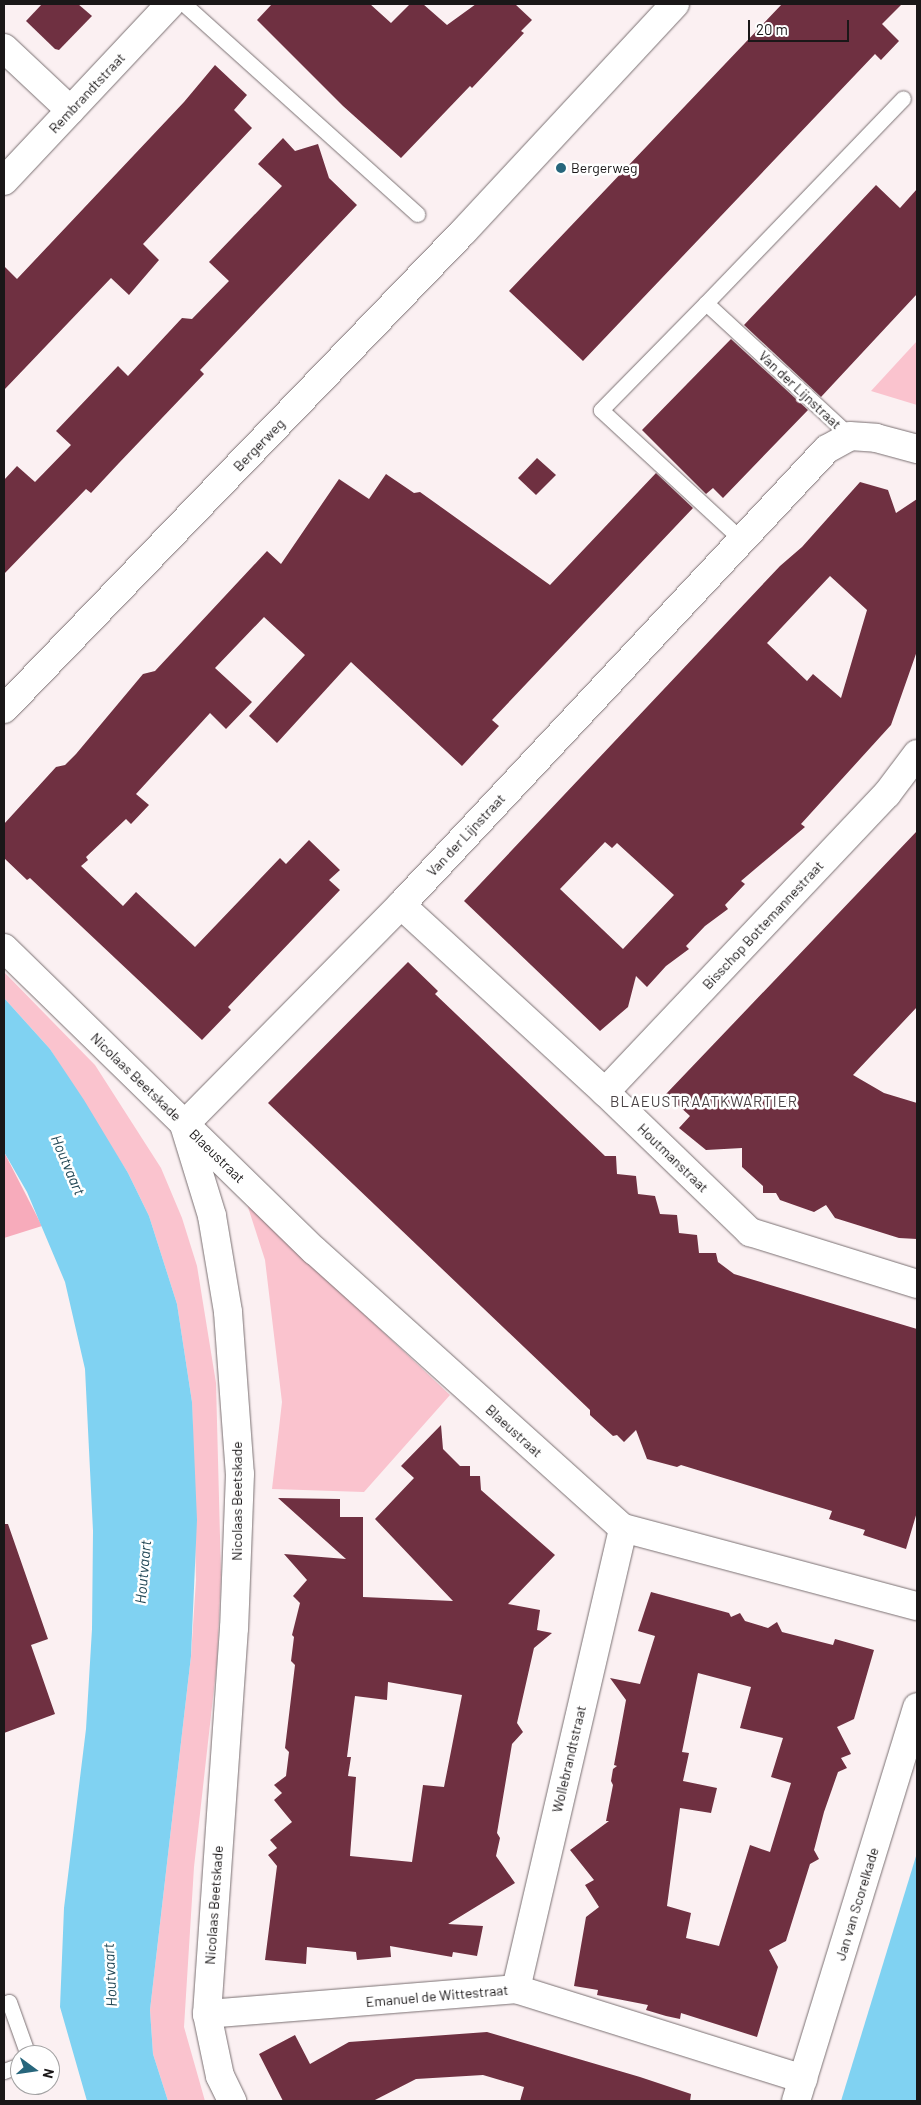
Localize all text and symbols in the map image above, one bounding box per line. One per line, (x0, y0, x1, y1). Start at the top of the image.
scale bar (751, 10, 852, 42)
text: 20 m (756, 20, 788, 38)
street label: Rembrandtstraat (45, 49, 129, 137)
place label: Bergerweg (571, 160, 637, 176)
marker: Bergerweg (555, 162, 567, 174)
street label: Van der Lijnstraat (755, 347, 845, 433)
street label: Bergerweg (230, 415, 288, 475)
street label: Van der Lijnstraat (423, 790, 509, 880)
street label: Bisschop Bottemannestraat (699, 857, 827, 993)
street label: Nicolaas Beetskade (87, 1029, 185, 1125)
district label: BLAEUSTRAATKWARTIER (608, 1093, 800, 1111)
street label: Houtmanstraat (634, 1120, 712, 1196)
street label: Blaeustraat (186, 1126, 248, 1186)
water label: Houtvaart (47, 1132, 89, 1198)
street label: Blaeustraat (482, 1401, 546, 1461)
street label: Nicolaas Beetskade (229, 1441, 245, 1561)
water label: Houtvaart (131, 1539, 155, 1605)
street label: Wollebrandtstraat (549, 1704, 589, 1814)
street label: Nicolaas Beetskade (201, 1845, 227, 1965)
street label: Jan van Scorelkade (832, 1845, 882, 1963)
water label: Houtvaart (99, 1943, 121, 2007)
street label: Emanuel de Wittestraat (365, 1981, 509, 2011)
north arrow (10, 2045, 60, 2095)
text: N (40, 2067, 58, 2080)

